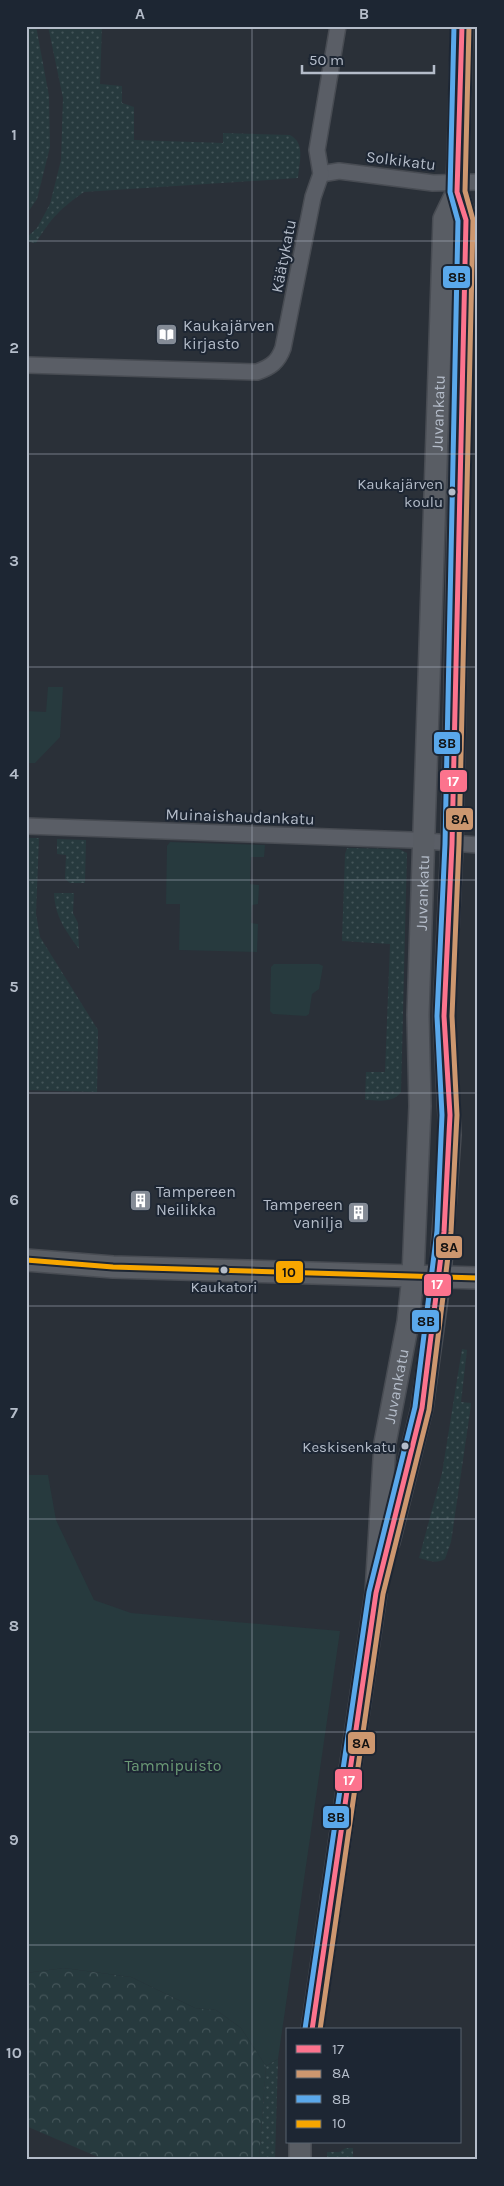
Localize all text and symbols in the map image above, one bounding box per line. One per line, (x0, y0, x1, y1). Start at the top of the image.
text: A (135, 4, 145, 23)
text: B (359, 4, 369, 23)
scale bar (302, 42, 434, 74)
text: 50 m (309, 51, 344, 69)
text: 1 (11, 125, 17, 144)
street label: Solkikatu (365, 147, 437, 174)
street label: Käätykatu (267, 218, 300, 294)
line badge: 8B (442, 265, 471, 289)
text: 8B (448, 269, 466, 286)
place label: Kaukajärven kirjasto (183, 316, 275, 353)
library icon: Kaukajärven kirjasto (155, 322, 179, 346)
text: 2 (9, 338, 19, 357)
street label: Juvankatu (427, 374, 449, 451)
place label: Kaukajärven koulu (357, 475, 443, 511)
marker: Kaukajärven koulu (447, 487, 457, 497)
text: 3 (9, 551, 19, 570)
line badge: 8B (433, 731, 461, 755)
text: 8B (438, 735, 456, 752)
text: 4 (9, 764, 19, 783)
line badge: 17 (439, 769, 468, 793)
text: 17 (447, 773, 459, 790)
street label: Muinaishaudankatu (165, 804, 315, 829)
line badge: 8A (445, 807, 474, 831)
text: 8A (451, 811, 469, 828)
street label: Juvankatu (412, 854, 433, 931)
text: 5 (9, 977, 19, 996)
place label: Tampereen Neilikka (156, 1182, 236, 1219)
building icon: Tampereen Neilikka (128, 1188, 152, 1212)
text: 6 (9, 1190, 19, 1209)
place label: Tampereen vanilja (263, 1195, 343, 1232)
building icon: Tampereen vanilja (347, 1201, 371, 1225)
line badge: 8A (435, 1235, 463, 1259)
text: 8A (440, 1239, 458, 1256)
line badge: 10 (275, 1260, 304, 1284)
text: 10 (282, 1264, 296, 1281)
marker: Kaukatori (219, 1265, 229, 1275)
line badge: 17 (423, 1273, 452, 1297)
text: 17 (431, 1276, 443, 1293)
place label: Kaukatori (191, 1278, 257, 1296)
line badge: 8B (411, 1309, 440, 1333)
text: 8B (417, 1313, 435, 1330)
street label: Juvankatu (380, 1347, 413, 1425)
text: 7 (10, 1403, 18, 1422)
place label: Keskisenkatu (302, 1438, 396, 1456)
marker: Keskisenkatu (400, 1441, 410, 1451)
text: 8 (9, 1616, 19, 1635)
line badge: 8A (347, 1731, 376, 1755)
text: 8A (352, 1735, 370, 1752)
park label: Tammipuisto (124, 1756, 222, 1775)
line badge: 17 (334, 1768, 363, 1792)
text: 17 (343, 1772, 355, 1789)
line badge: 8B (322, 1805, 350, 1829)
text: 8B (327, 1809, 345, 1826)
text: 9 (9, 1830, 19, 1849)
legend (286, 2028, 462, 2144)
text: 17 (332, 2040, 344, 2058)
text: 10 (6, 2043, 22, 2062)
text: 8A (332, 2064, 350, 2082)
text: 8B (332, 2090, 351, 2108)
text: 10 (332, 2114, 346, 2132)

